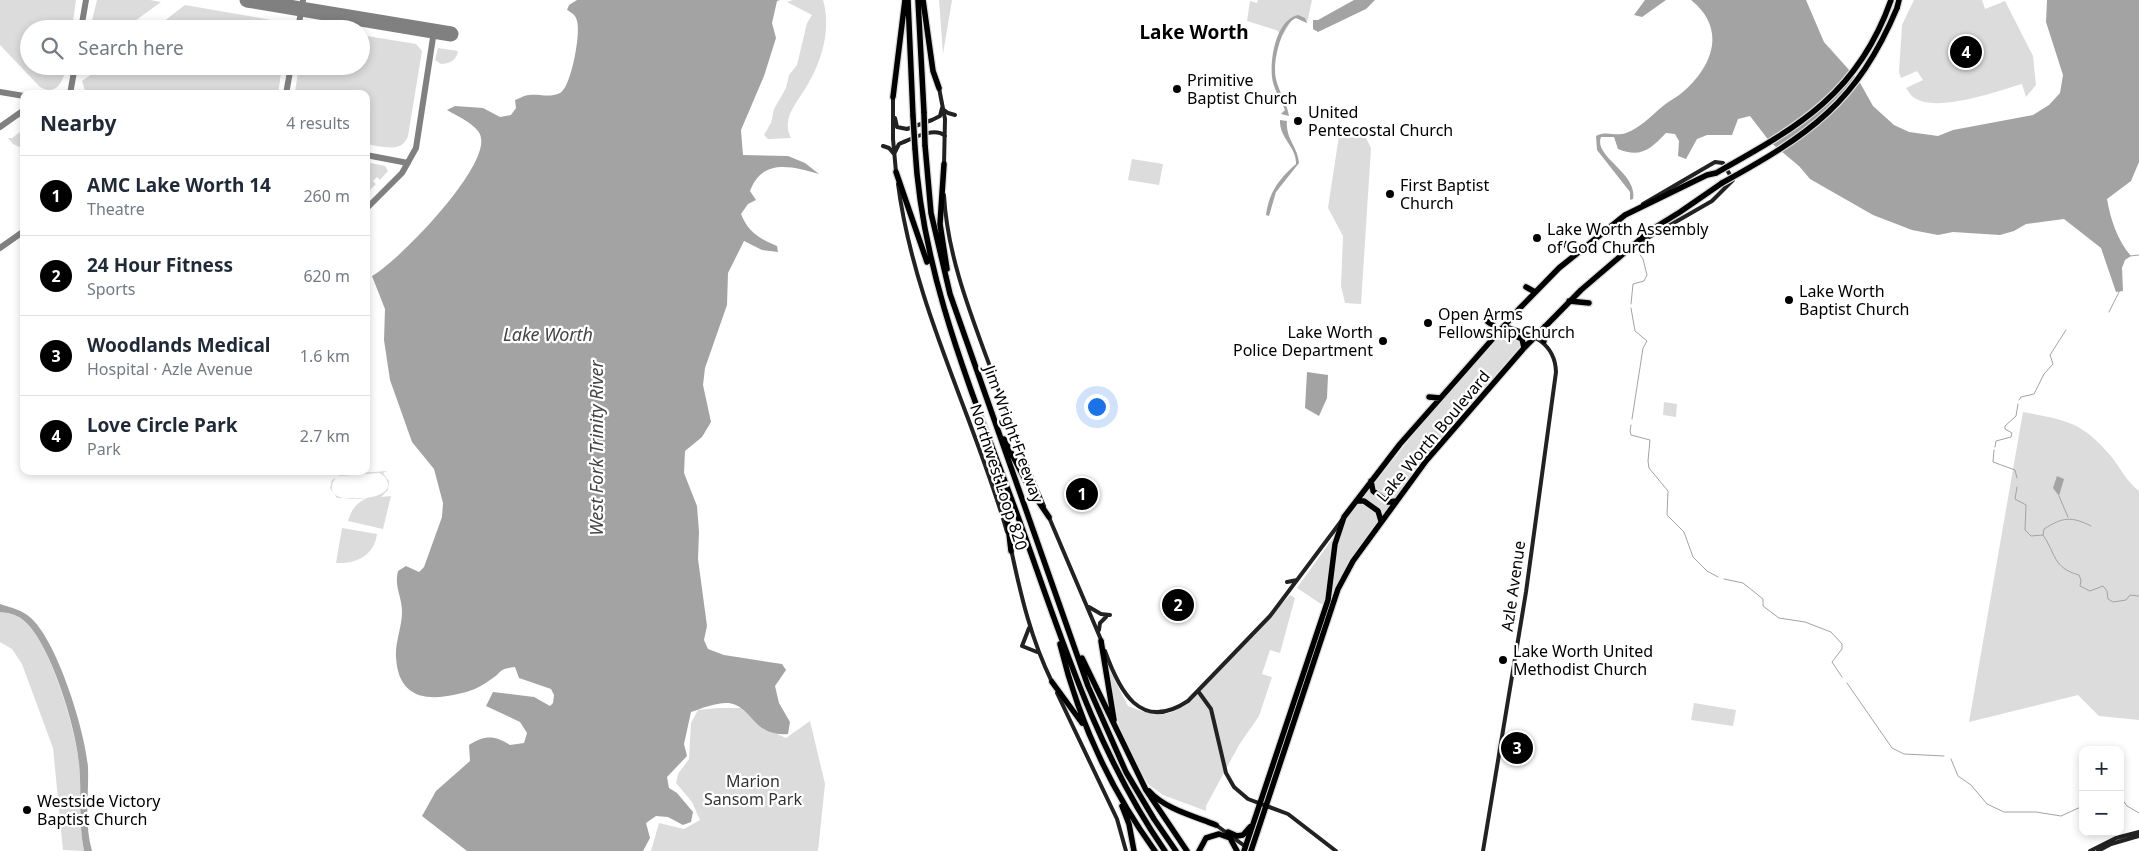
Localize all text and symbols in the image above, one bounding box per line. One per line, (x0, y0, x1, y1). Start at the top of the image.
district label: Lake Worth (1139, 19, 1249, 45)
search box (20, 20, 370, 75)
pin: 4 (1950, 33, 1982, 71)
icon: search (38, 34, 66, 62)
text: Search here (78, 35, 184, 61)
place label: Primitive Baptist Church (1187, 69, 1297, 109)
marker: Primitive Baptist Church (1171, 83, 1183, 95)
place label: United Pentecostal Church (1308, 101, 1453, 141)
text: Nearby (40, 109, 116, 137)
text: 4 results (286, 112, 350, 134)
marker: United Pentecostal Church (1292, 115, 1304, 127)
text: AMC Lake Worth 14 (87, 172, 271, 198)
place label: First Baptist Church (1400, 174, 1489, 214)
text: 1 (51, 185, 61, 207)
text: 260 m (303, 185, 350, 207)
marker: First Baptist Church (1384, 188, 1396, 200)
text: Theatre (87, 198, 145, 220)
place label: Lake Worth Assembly of God Church (1547, 218, 1709, 258)
marker: Lake Worth Assembly of God Church (1531, 232, 1543, 244)
text: 24 Hour Fitness (87, 252, 233, 278)
text: 2 (51, 265, 61, 287)
text: 620 m (303, 265, 350, 287)
text: Sports (87, 278, 135, 300)
place label: Lake Worth Baptist Church (1799, 280, 1909, 320)
marker: Lake Worth Baptist Church (1783, 294, 1795, 306)
place label: Open Arms Fellowship Church (1438, 303, 1575, 343)
marker: Open Arms Fellowship Church (1422, 317, 1434, 329)
place label: Lake Worth Police Department (1233, 321, 1373, 361)
water label: Lake Worth (503, 322, 593, 346)
text: Woodlands Medical (87, 332, 270, 358)
marker: Lake Worth Police Department (1377, 335, 1389, 347)
text: 3 (51, 345, 61, 367)
text: 1.6 km (300, 345, 350, 367)
text: Hospital · Azle Avenue (87, 358, 253, 380)
water label: West Fork Trinity River (584, 359, 608, 536)
street label: Jim Wright Freeway (978, 360, 1049, 507)
street label: Lake Worth Boulevard (1371, 365, 1495, 507)
your location (1084, 394, 1110, 420)
street label: Northwest Loop 820 (965, 401, 1033, 553)
text: Love Circle Park (87, 412, 237, 438)
text: 4 (51, 425, 61, 447)
text: 2.7 km (300, 425, 350, 447)
text: Park (87, 438, 121, 460)
pin: 1 (1066, 475, 1098, 513)
street label: Azle Avenue (1496, 539, 1530, 633)
pin: 2 (1162, 586, 1194, 624)
place label: Lake Worth United Methodist Church (1513, 640, 1653, 680)
marker: Lake Worth United Methodist Church (1497, 654, 1509, 666)
pin: 3 (1501, 729, 1533, 767)
map controls (2079, 746, 2124, 836)
button: + (2079, 746, 2124, 791)
park label: Marion Sansom Park (704, 770, 802, 810)
place label: Westside Victory Baptist Church (37, 790, 161, 830)
button: − (2079, 791, 2124, 836)
marker: Westside Victory Baptist Church (21, 804, 33, 816)

